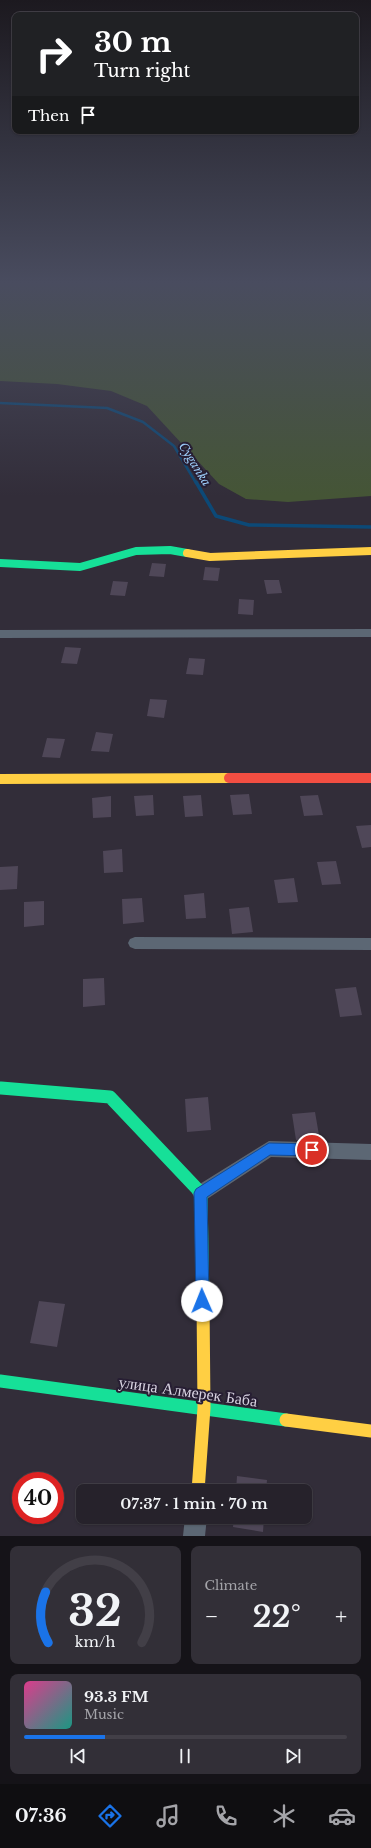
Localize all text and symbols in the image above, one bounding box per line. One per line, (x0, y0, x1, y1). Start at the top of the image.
text: 30 m (94, 25, 171, 60)
icon: right (28, 28, 80, 80)
text: Turn right (94, 60, 190, 82)
icon: arrive (77, 104, 99, 126)
text: Then (28, 106, 69, 125)
water label: Cyganka (176, 439, 214, 489)
pin (295, 1133, 329, 1167)
icon: arrive (301, 1139, 323, 1161)
position arrow (181, 1280, 223, 1322)
street label: улица Алмерек Баба (117, 1371, 259, 1411)
speed limit sign: 40 (12, 1472, 64, 1524)
text: 07:37 · 1 min · 70 m (120, 1494, 268, 1513)
text: Climate (205, 1577, 257, 1594)
text: 32 (68, 1586, 122, 1637)
text: 22° (252, 1598, 301, 1635)
text: − (205, 1603, 218, 1630)
text: + (335, 1603, 347, 1630)
text: km/h (75, 1633, 116, 1651)
text: 93.3 FM (84, 1687, 149, 1706)
text: Music (84, 1706, 124, 1723)
icon: previous (67, 1745, 89, 1767)
icon: pause (174, 1745, 196, 1767)
icon: next (282, 1745, 304, 1767)
icon: directions (96, 1802, 124, 1830)
icon: music (154, 1802, 182, 1830)
icon: phone (212, 1802, 240, 1830)
icon: climate (270, 1802, 298, 1830)
icon: car (328, 1802, 356, 1830)
text: 07:36 (15, 1805, 67, 1827)

